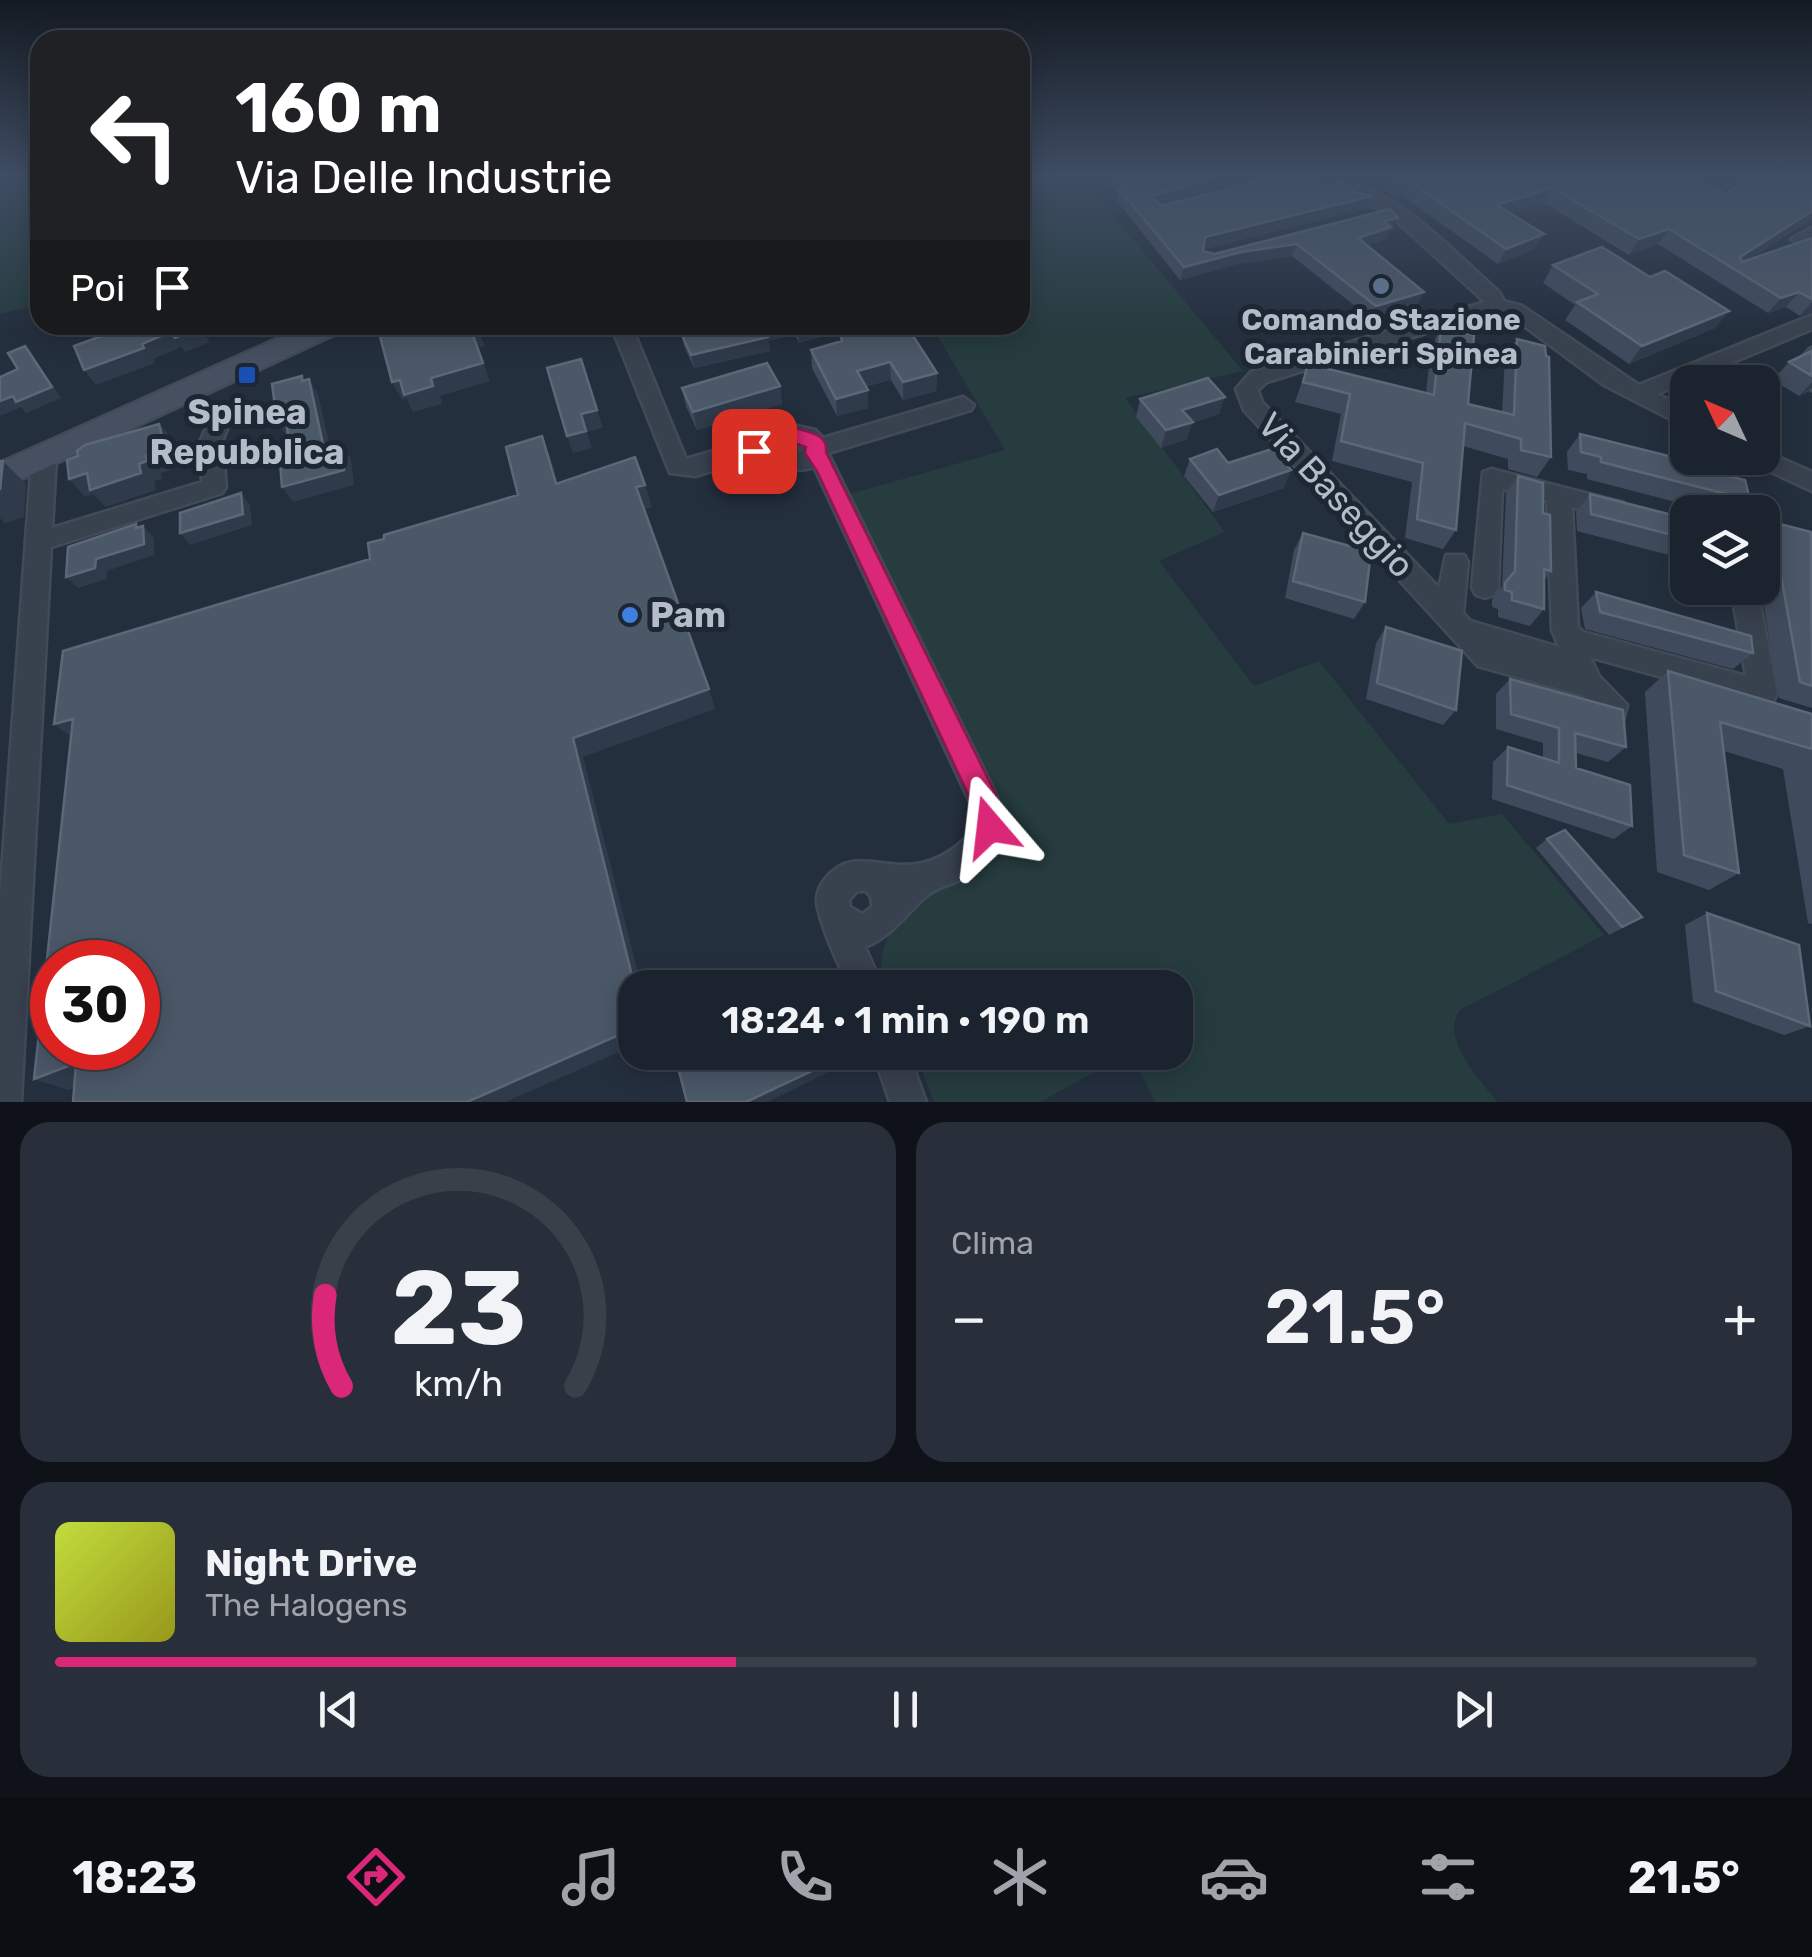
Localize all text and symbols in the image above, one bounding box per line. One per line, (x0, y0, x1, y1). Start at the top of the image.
text: 160 m (235, 67, 442, 150)
icon: left (70, 70, 200, 200)
text: Via Delle Industrie (235, 151, 613, 204)
icon: arrive (145, 260, 200, 315)
text: Poi (70, 265, 125, 311)
marker: Comando Stazione Carabinieri Spinea (1370, 275, 1392, 297)
place label: Comando Stazione Carabinieri Spinea (1241, 302, 1521, 372)
marker: Spinea Repubblica (236, 364, 258, 386)
north arrow (1670, 365, 1780, 475)
map controls (1670, 365, 1780, 605)
place label: Spinea Repubblica (150, 391, 344, 473)
street label: Via Baseggio (1249, 404, 1423, 586)
pin (712, 409, 797, 494)
icon: arrive (727, 424, 782, 479)
button: layers (1670, 495, 1780, 605)
place label: Pam (650, 594, 726, 636)
marker: Pam (619, 604, 641, 626)
position arrow (938, 775, 1042, 879)
speed limit sign: 30 (30, 940, 160, 1070)
text: 18:24 · 1 min · 190 m (721, 997, 1090, 1043)
text: Clima (951, 1224, 1034, 1262)
text: 23 (390, 1247, 526, 1370)
text: 21.5° (1264, 1273, 1446, 1362)
text: − (951, 1286, 987, 1351)
text: + (1723, 1286, 1757, 1351)
text: km/h (413, 1363, 503, 1405)
text: Night Drive (205, 1540, 417, 1586)
text: The Halogens (205, 1586, 408, 1624)
icon: previous (311, 1682, 366, 1737)
icon: pause (878, 1682, 933, 1737)
icon: next (1446, 1682, 1501, 1737)
icon: directions (341, 1842, 411, 1912)
icon: music (556, 1842, 626, 1912)
icon: phone (770, 1842, 840, 1912)
icon: climate (985, 1842, 1055, 1912)
icon: car (1199, 1842, 1269, 1912)
icon: filters (1413, 1842, 1483, 1912)
text: 18:23 (72, 1851, 197, 1904)
text: 21.5° (1628, 1851, 1740, 1904)

